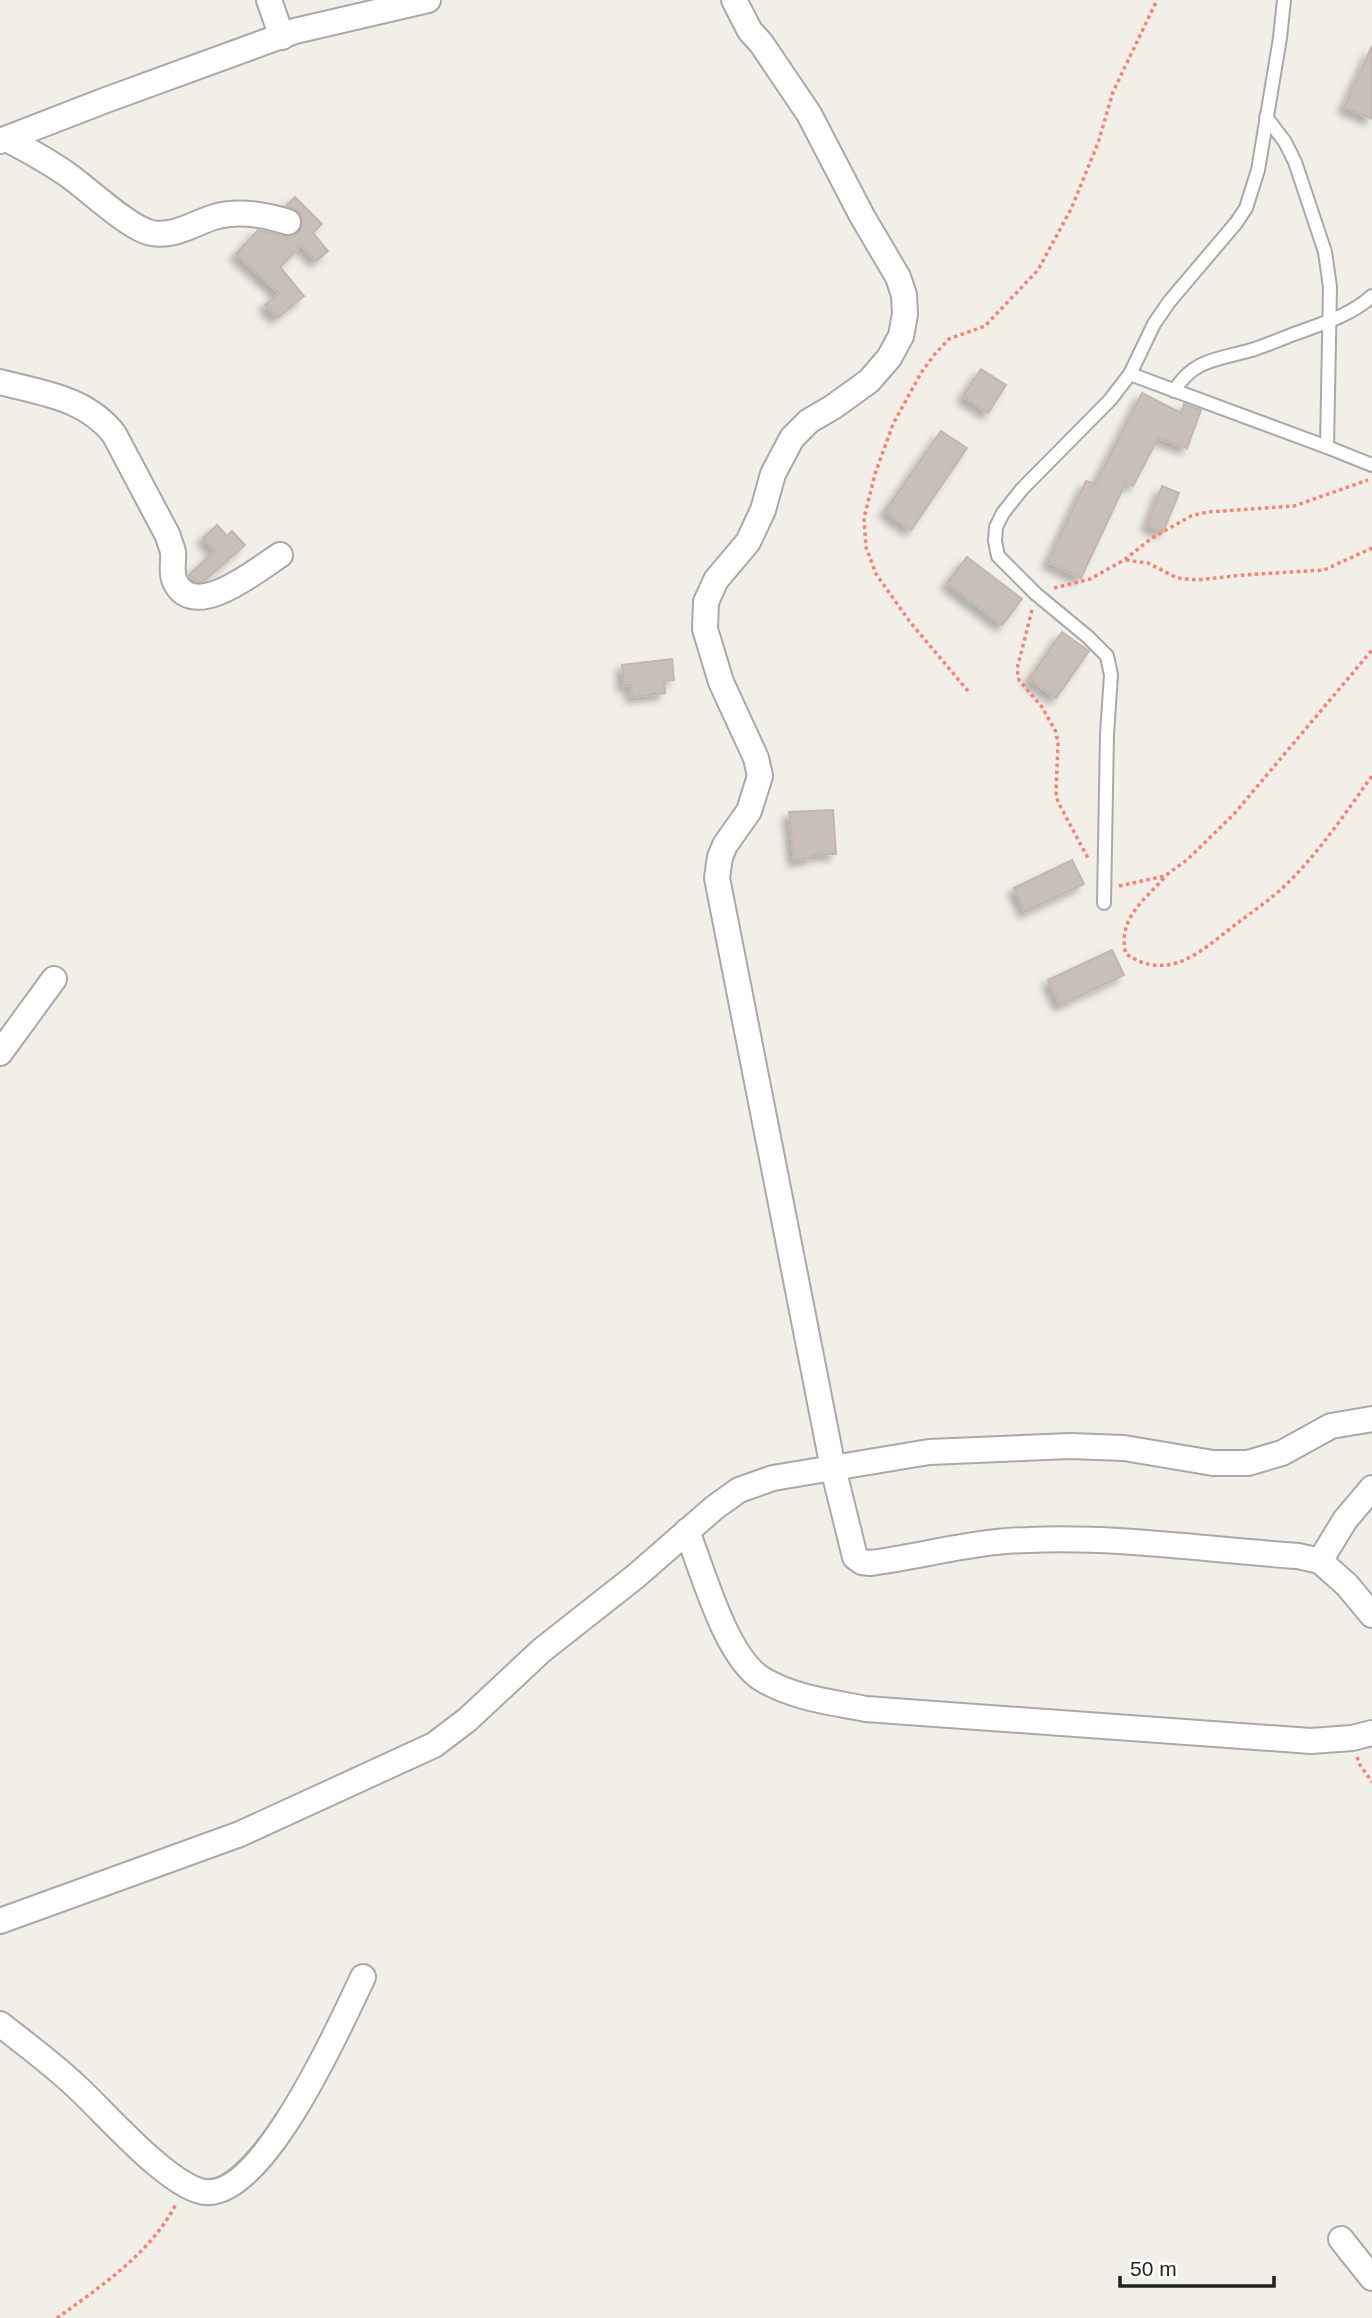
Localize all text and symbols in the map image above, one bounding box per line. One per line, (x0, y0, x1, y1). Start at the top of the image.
scale bar (1120, 2244, 1274, 2288)
text: 50 m (1130, 2257, 1177, 2280)

